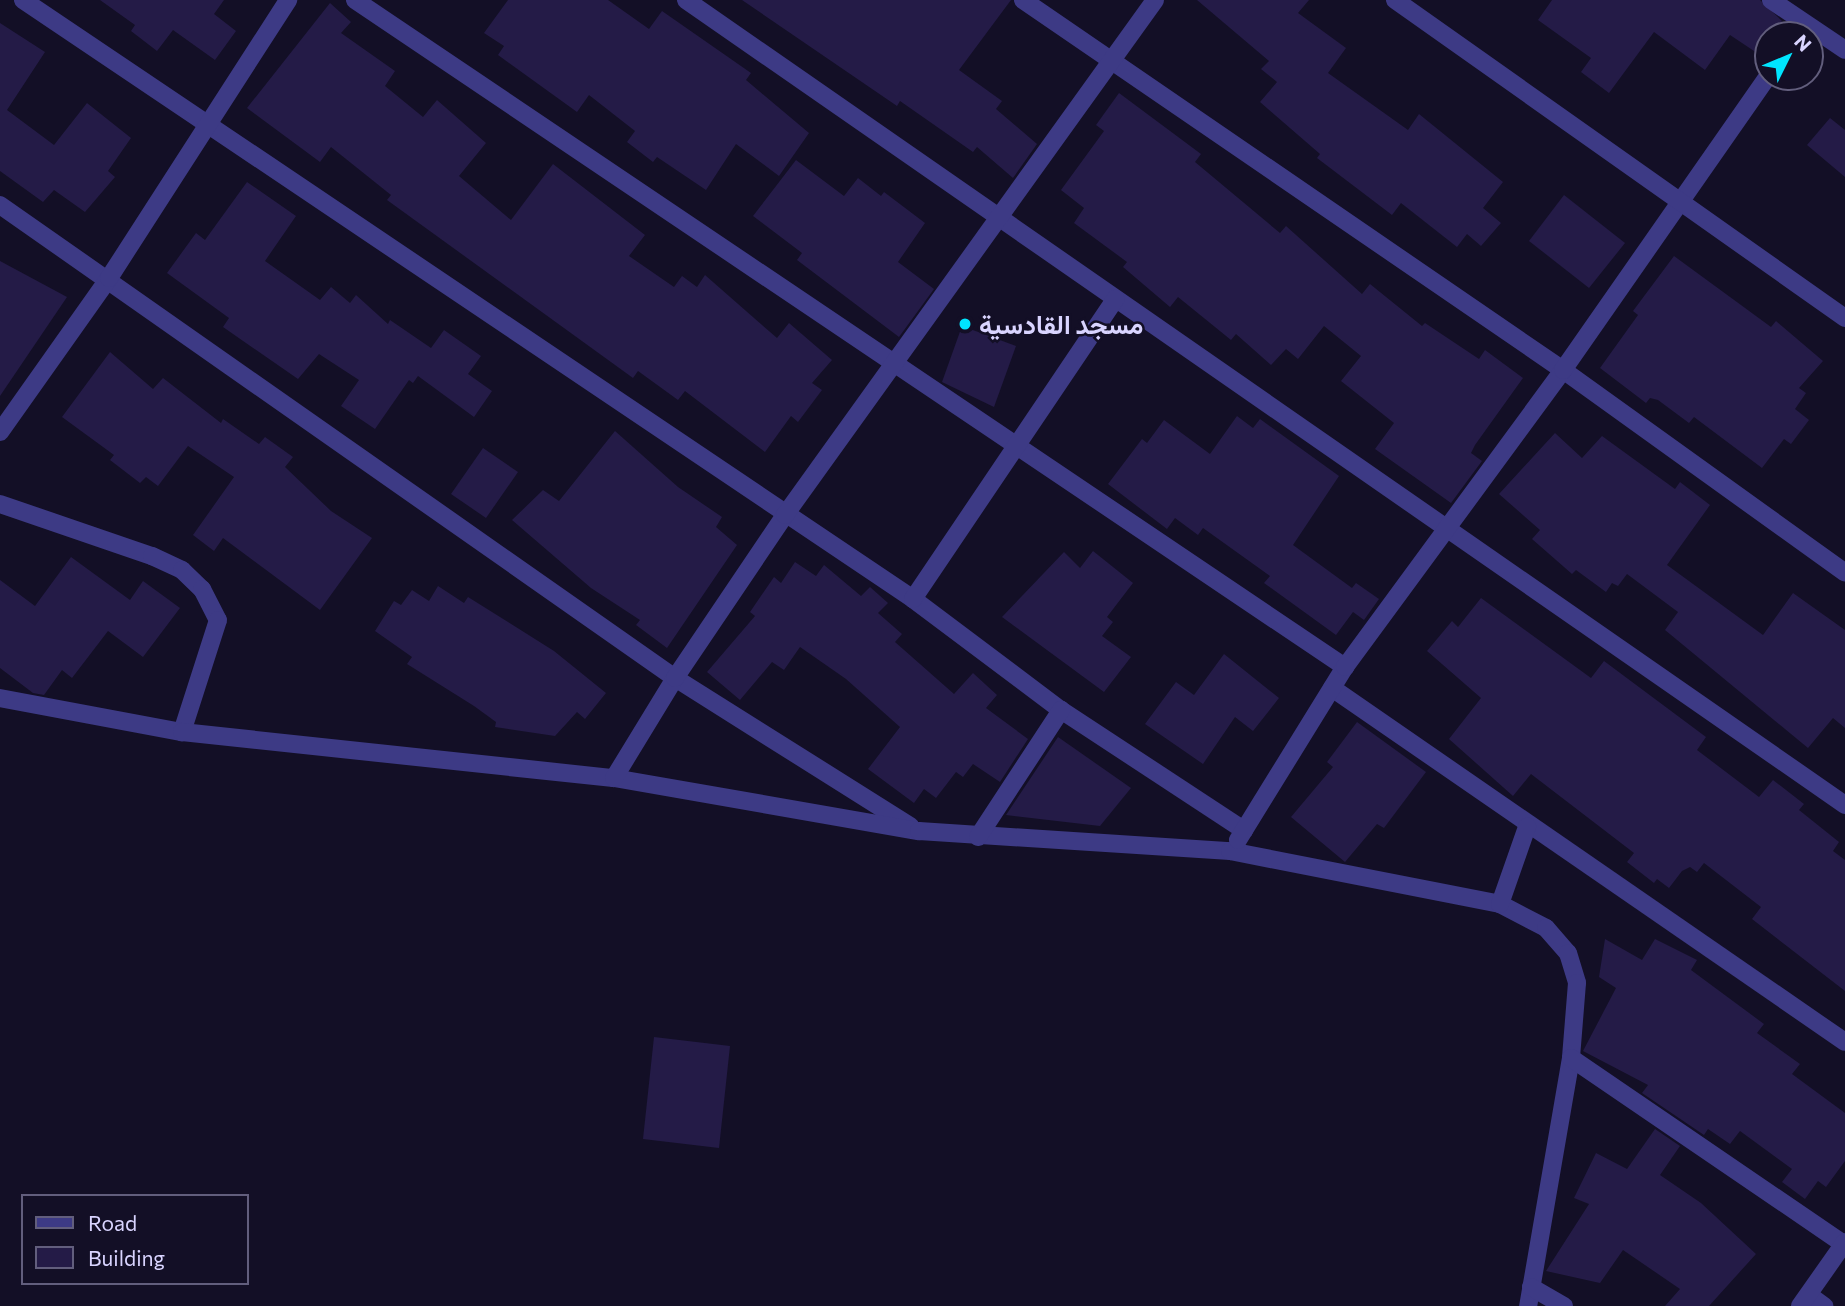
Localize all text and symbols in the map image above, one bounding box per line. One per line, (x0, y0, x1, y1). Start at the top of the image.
north arrow (1754, 21, 1824, 91)
text: N (1790, 30, 1817, 56)
place label: مسجد القادسية (979, 308, 1143, 340)
marker: مسجد القادسية (957, 316, 973, 332)
legend (21, 1194, 248, 1285)
text: Road (88, 1210, 137, 1235)
text: Building (88, 1245, 165, 1270)

